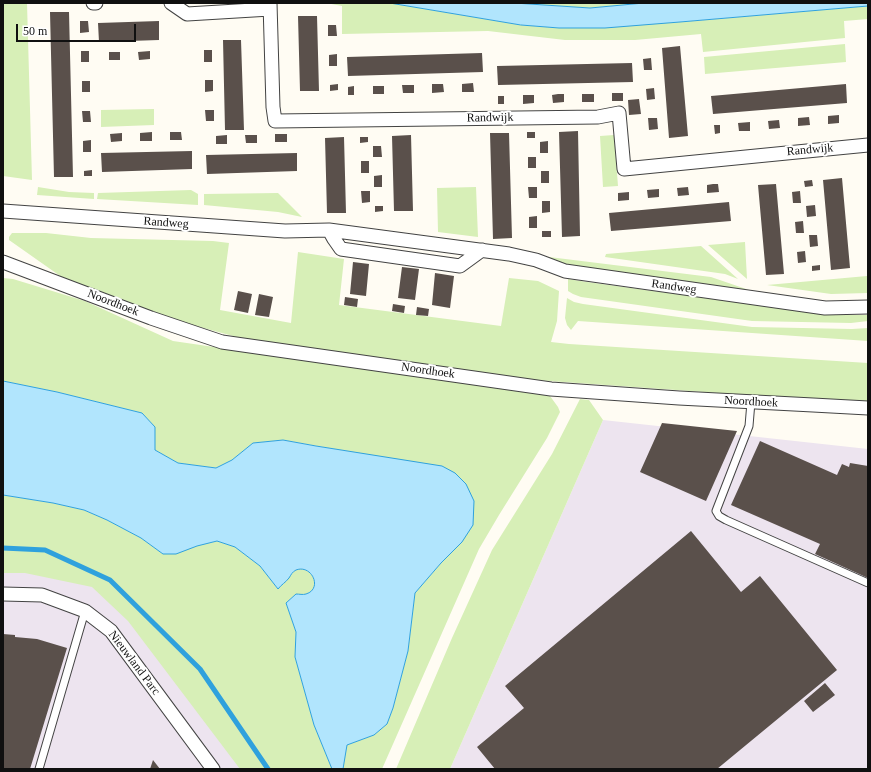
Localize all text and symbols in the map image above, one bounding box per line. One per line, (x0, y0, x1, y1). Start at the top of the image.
scale bar (18, 16, 138, 42)
text: 50 m (23, 24, 47, 38)
street label: Randwijk (467, 110, 513, 126)
street label: Randwijk (786, 141, 834, 159)
street label: Randweg (143, 214, 189, 232)
street label: Randweg (651, 277, 697, 297)
street label: Noordhoek (85, 287, 141, 319)
street label: Noordhoek (400, 360, 456, 382)
street label: Noordhoek (724, 393, 778, 411)
street label: Nieuwland Parc (105, 628, 163, 698)

